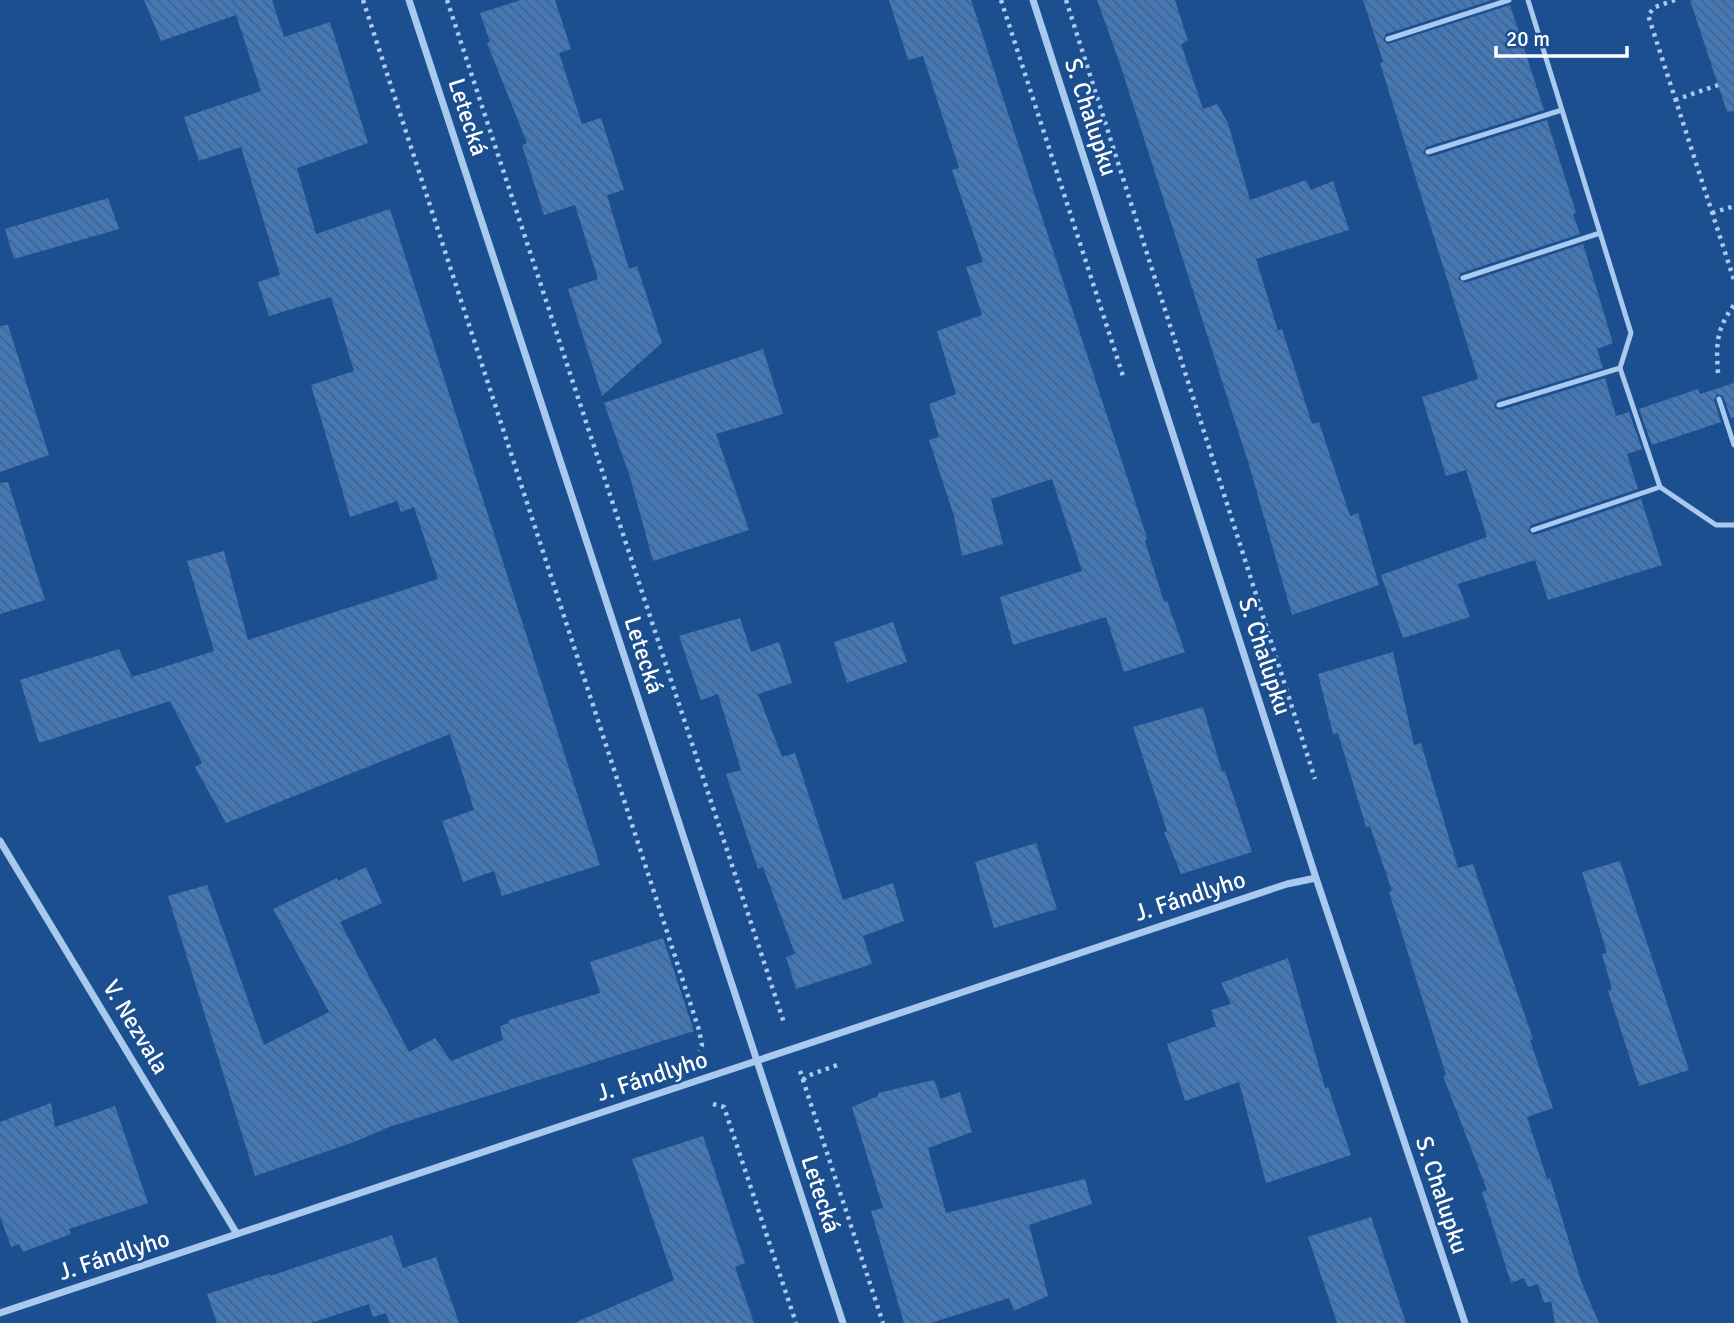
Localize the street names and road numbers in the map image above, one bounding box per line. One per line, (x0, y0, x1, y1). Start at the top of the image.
street label: S. Chalupku (1058, 54, 1124, 180)
street label: Letecká (441, 74, 495, 160)
street label: S. Chalupku (1232, 593, 1298, 719)
street label: Letecká (617, 612, 671, 698)
street label: J. Fándlyho (1131, 864, 1249, 928)
street label: V. Nezvala (96, 974, 176, 1080)
street label: J. Fándlyho (593, 1044, 711, 1108)
street label: S. Chalupku (1409, 1132, 1475, 1258)
street label: Letecká (794, 1151, 848, 1237)
street label: J. Fándlyho (55, 1223, 173, 1287)

